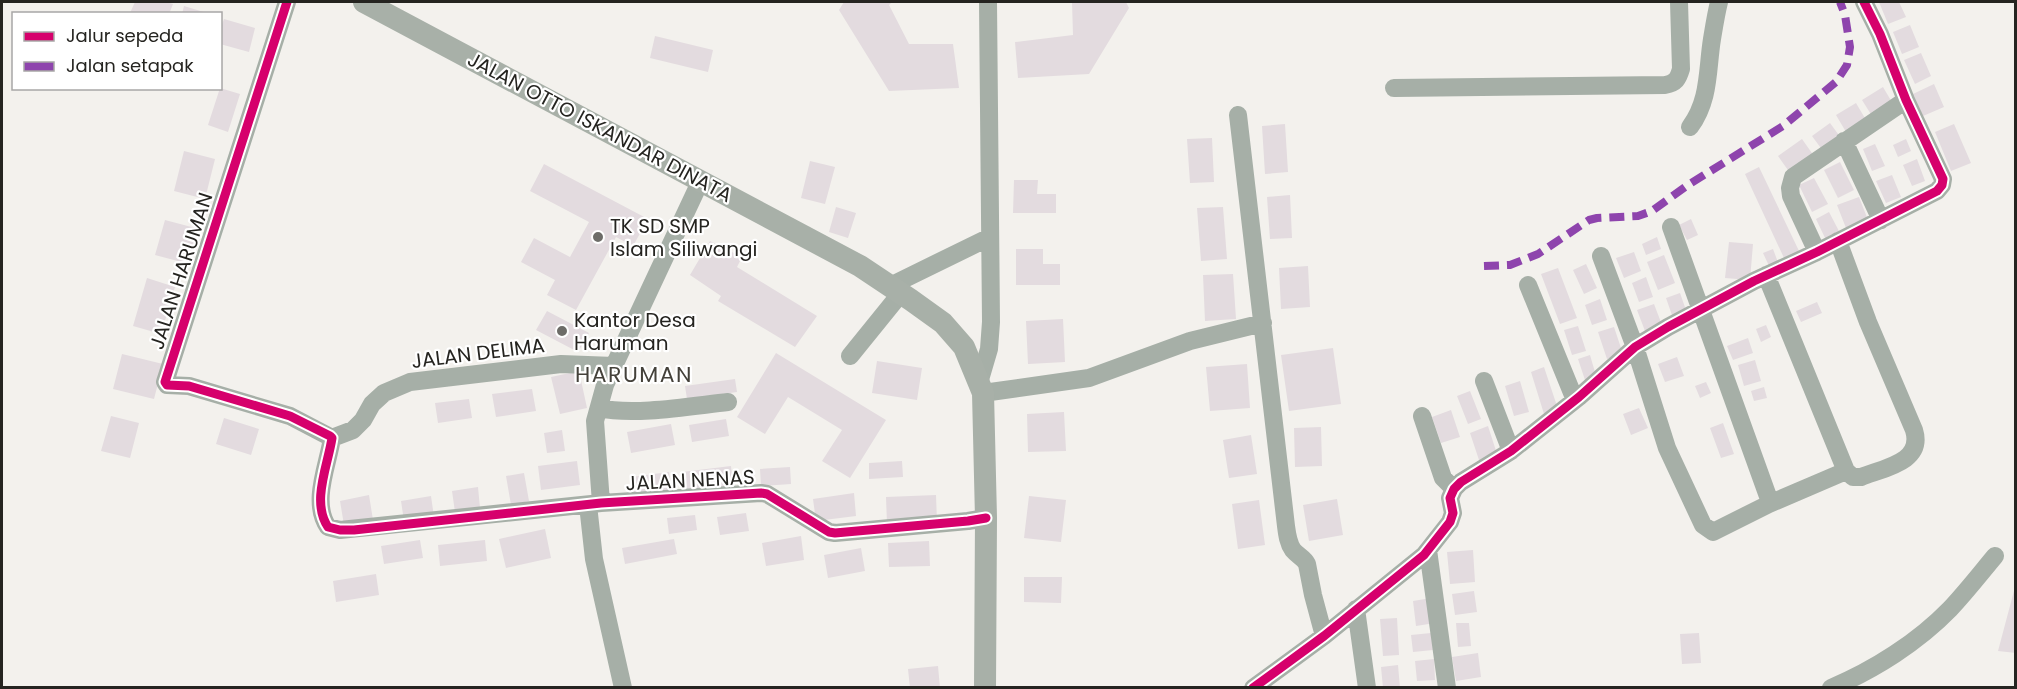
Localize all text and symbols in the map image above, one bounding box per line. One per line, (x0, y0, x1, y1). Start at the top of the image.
legend (12, 12, 222, 90)
text: Jalur sepeda (66, 23, 183, 48)
street label: JALAN OTTO ISKANDAR DINATA (463, 45, 737, 209)
text: Jalan setapak (66, 53, 194, 78)
street label: JALAN HARUMAN (142, 189, 220, 353)
place label: TK SD SMP Islam Siliwangi (610, 212, 757, 263)
marker: TK SD SMP Islam Siliwangi (591, 230, 605, 244)
place label: Kantor Desa Haruman (574, 306, 696, 357)
marker: Kantor Desa Haruman (555, 324, 569, 338)
street label: JALAN DELIMA (410, 331, 546, 375)
district label: HARUMAN (575, 359, 693, 390)
street label: JALAN NENAS (625, 463, 755, 497)

